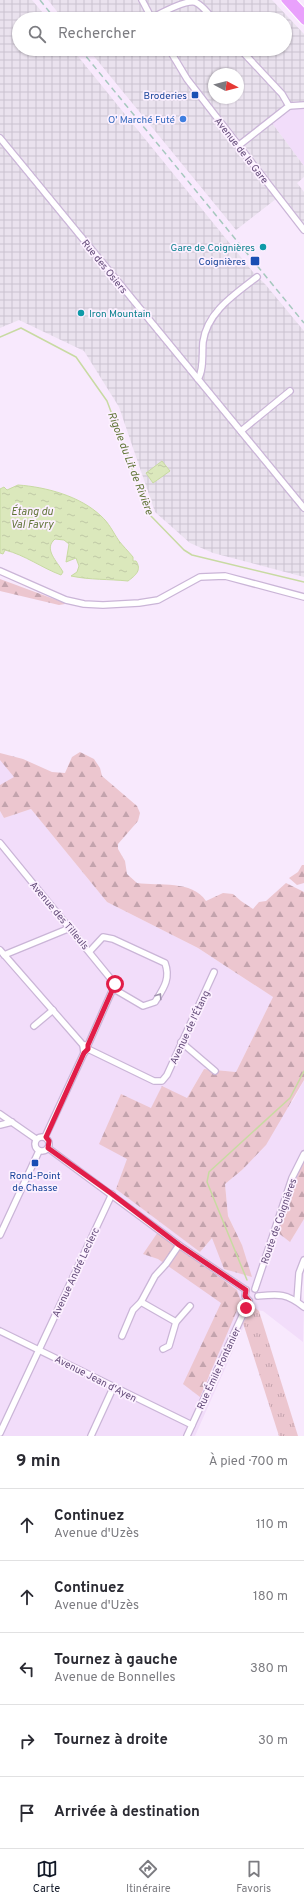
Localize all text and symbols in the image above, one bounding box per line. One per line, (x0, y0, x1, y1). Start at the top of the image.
search box (12, 12, 292, 56)
icon: search (26, 23, 48, 45)
text: Rechercher (58, 25, 136, 44)
north arrow (208, 68, 244, 104)
place label: Broderies (144, 90, 187, 103)
marker: Broderies (190, 90, 200, 100)
place label: O' Marché Futé (108, 114, 175, 127)
marker: O' Marché Futé (178, 114, 188, 124)
street label: Avenue de la Gare (211, 115, 271, 187)
street label: Rue des Osiers (78, 237, 130, 297)
place label: Gare de Coignières (171, 242, 255, 255)
marker: Gare de Coignières (258, 242, 268, 252)
marker: Coignières (249, 255, 261, 267)
place label: Coignières (198, 256, 246, 269)
marker: Iron Mountain (76, 308, 86, 318)
place label: Iron Mountain (89, 308, 151, 321)
water label: Rigole du Lit de Rivière (104, 410, 156, 517)
water label: Étang du Val Favry (11, 504, 55, 532)
street label: Avenue des Tilleuls (26, 879, 91, 953)
route start (106, 975, 124, 993)
street label: Avenue de l'Étang (167, 988, 213, 1067)
one-way arrow (154, 993, 162, 1000)
marker: Rond-Point de Chasse (30, 1158, 40, 1168)
place label: Rond-Point de Chasse (10, 1170, 61, 1195)
street label: Route de Coignières (259, 1177, 300, 1266)
street label: Avenue André Leclerc (50, 1226, 103, 1320)
route end (237, 1299, 255, 1317)
street label: Rue Émile Fontanier (195, 1325, 244, 1412)
street label: Avenue Jean d'Ayen (52, 1353, 139, 1406)
text: 9 min (16, 1451, 60, 1473)
text: À pied · 700 m (209, 1454, 288, 1470)
text: Continuez (54, 1507, 124, 1526)
icon: ahead (16, 1514, 38, 1536)
text: 110 m (256, 1517, 288, 1533)
text: Avenue d'Uzès (54, 1526, 139, 1542)
text: Continuez (54, 1579, 124, 1598)
icon: ahead (16, 1586, 38, 1608)
text: 180 m (253, 1589, 288, 1605)
text: Avenue d'Uzès (54, 1598, 139, 1614)
text: Tournez à gauche (54, 1651, 178, 1670)
icon: left (16, 1658, 38, 1680)
text: 380 m (250, 1661, 288, 1677)
text: Avenue de Bonnelles (54, 1670, 175, 1686)
icon: right (16, 1730, 38, 1752)
text: Tournez à droite (54, 1731, 168, 1750)
text: 30 m (258, 1733, 288, 1749)
icon: arrive (16, 1802, 38, 1824)
text: Arrivée à destination (54, 1803, 200, 1822)
tab: Carte (33, 1858, 60, 1896)
tab: Itinéraire (126, 1858, 171, 1896)
tab: Favoris (236, 1858, 271, 1896)

